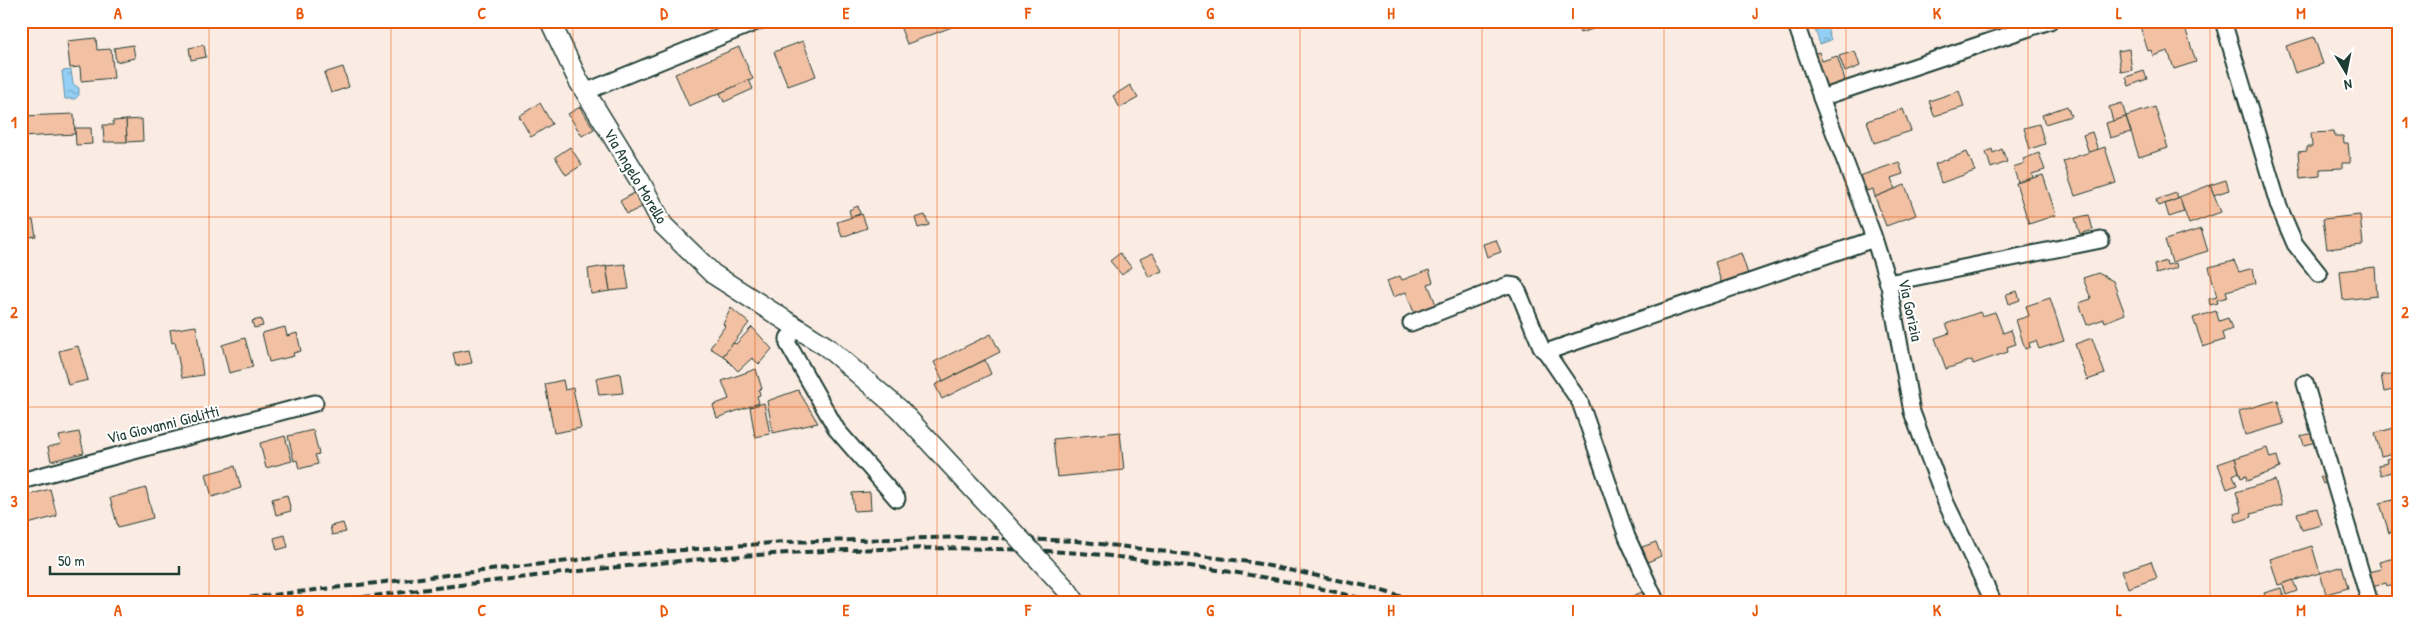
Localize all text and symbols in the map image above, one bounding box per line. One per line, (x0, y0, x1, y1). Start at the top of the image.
text: A (114, 2, 122, 24)
text: B (296, 2, 304, 24)
text: C (478, 2, 487, 24)
text: D (660, 2, 668, 24)
text: E (842, 2, 850, 24)
text: F (1024, 2, 1032, 24)
text: G (1206, 2, 1214, 24)
text: H (1387, 2, 1395, 24)
text: I (1571, 2, 1575, 24)
text: J (1752, 2, 1758, 24)
text: K (1933, 2, 1942, 24)
text: L (2116, 2, 2122, 24)
text: M (2296, 2, 2306, 24)
north arrow (2322, 48, 2372, 98)
text: N (2342, 75, 2354, 95)
text: 1 (11, 111, 17, 133)
text: 1 (2402, 111, 2408, 133)
street label: Via Angelo Morello (599, 124, 673, 228)
street label: Via Gorizia (1894, 277, 1928, 343)
text: 2 (10, 301, 18, 323)
text: 2 (2401, 301, 2409, 323)
street label: Via Giovanni Giolitti (105, 399, 221, 449)
text: 3 (10, 490, 18, 512)
text: 3 (2401, 490, 2409, 512)
scale bar (50, 544, 179, 576)
text: 50 m (58, 550, 85, 571)
text: A (114, 599, 122, 621)
text: B (296, 599, 304, 621)
text: C (478, 599, 487, 621)
text: D (660, 599, 668, 621)
text: E (842, 599, 850, 621)
text: F (1024, 599, 1032, 621)
text: G (1206, 599, 1214, 621)
text: H (1387, 599, 1395, 621)
text: I (1571, 599, 1575, 621)
text: J (1752, 599, 1758, 621)
text: K (1933, 599, 1942, 621)
text: L (2116, 599, 2122, 621)
text: M (2296, 599, 2306, 621)

